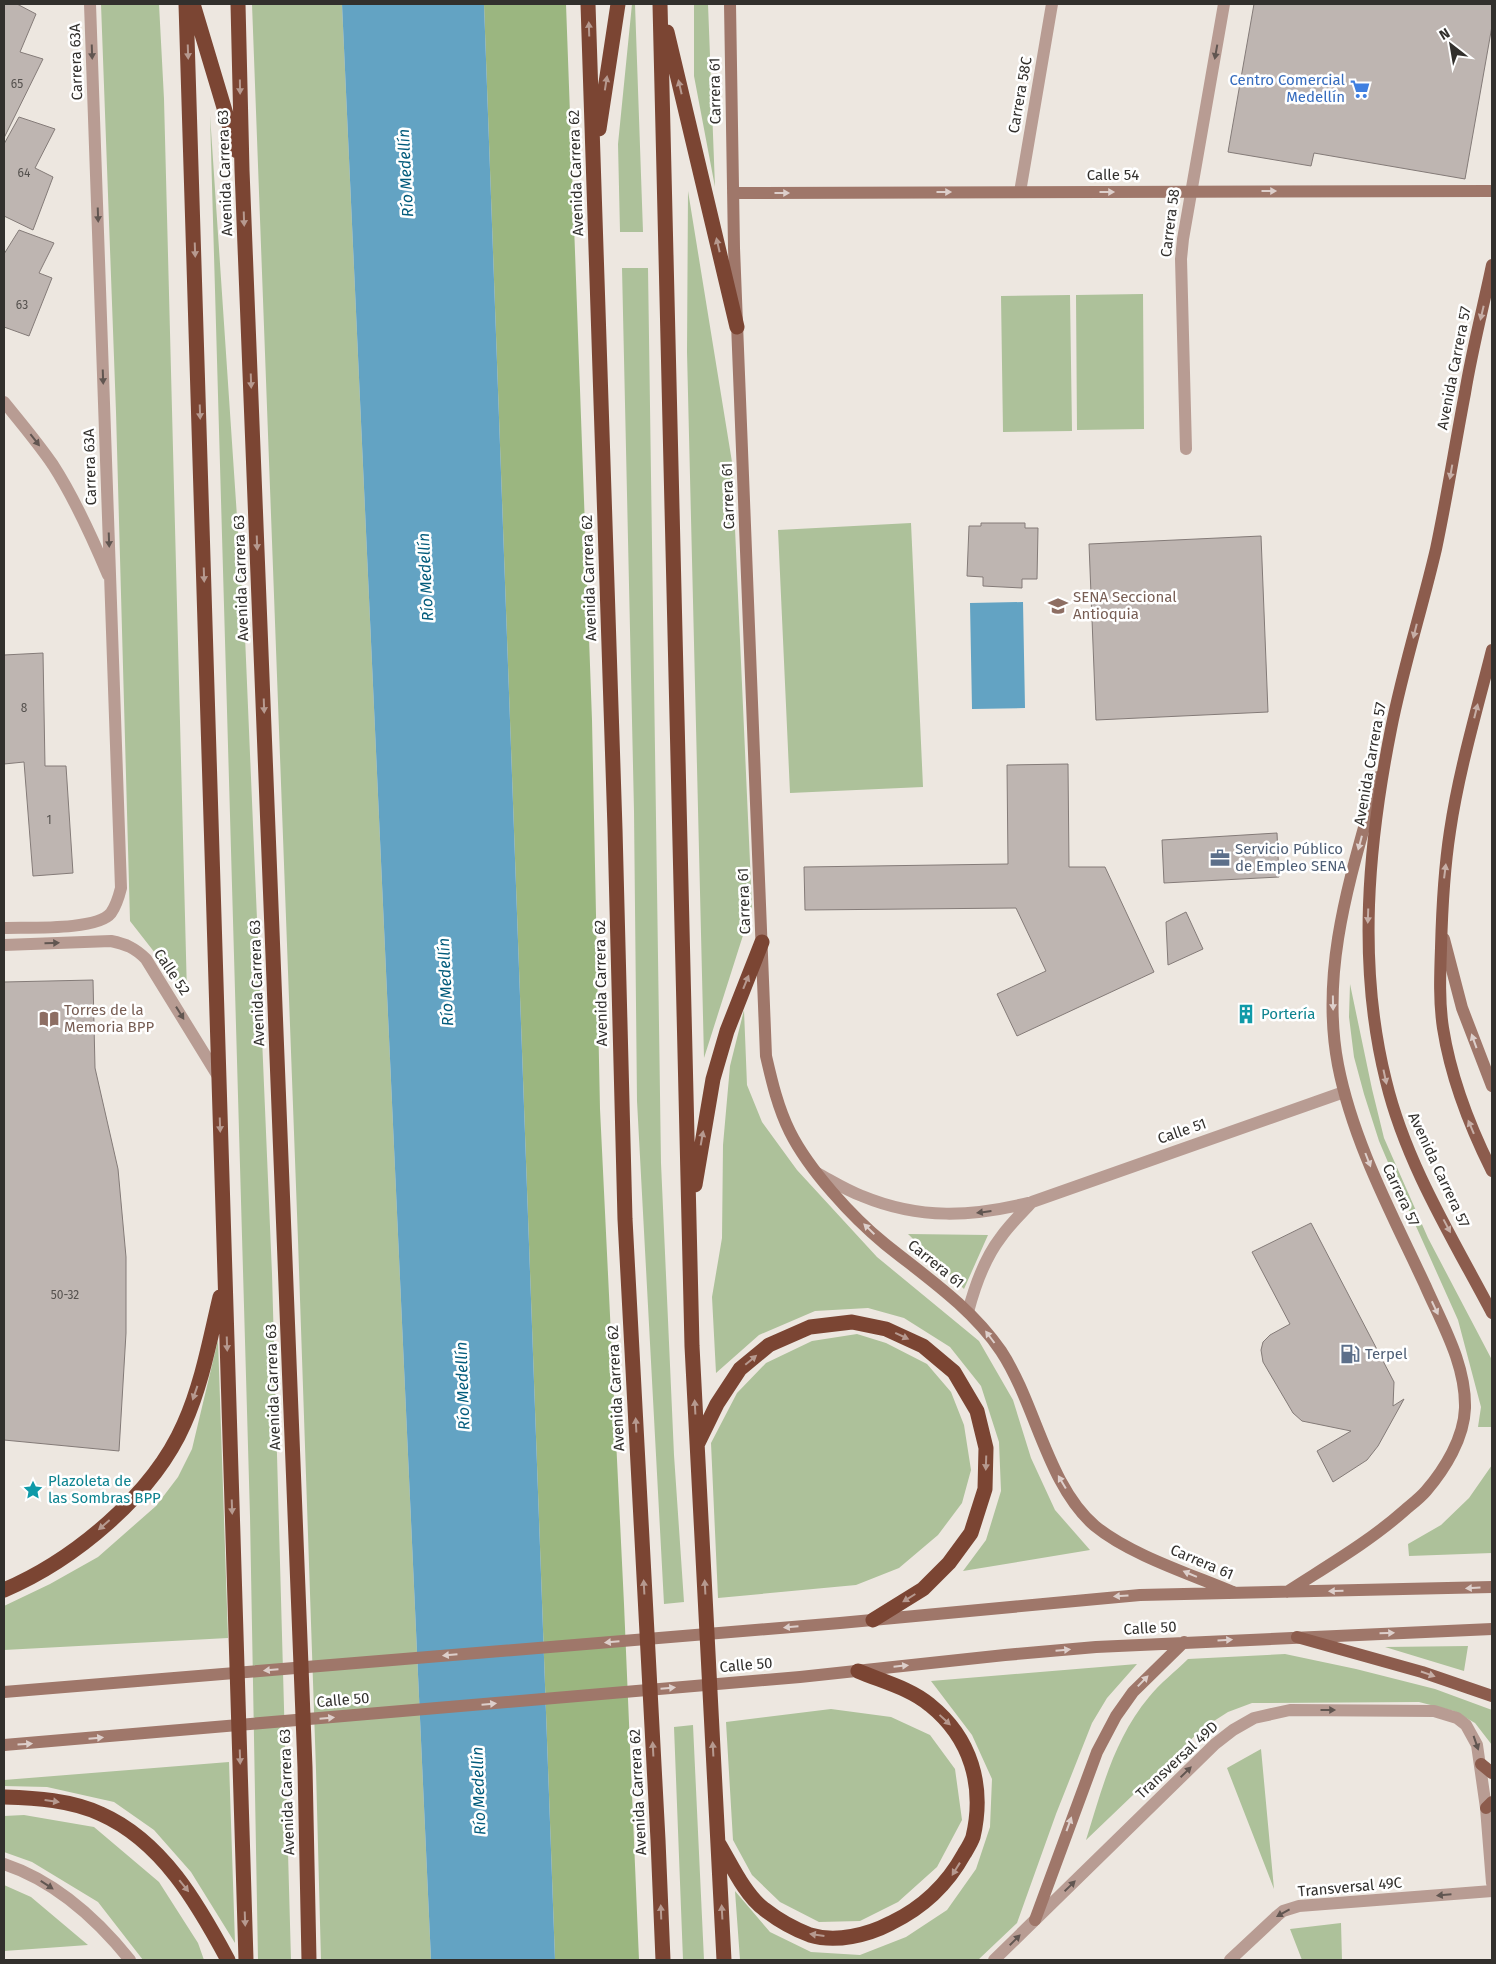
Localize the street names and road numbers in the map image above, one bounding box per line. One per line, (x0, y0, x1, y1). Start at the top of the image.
street label: Carrera 63A (66, 23, 86, 101)
street label: Carrera 58C (1004, 55, 1036, 135)
street label: Carrera 61 (705, 57, 725, 125)
street label: Avenida Carrera 63 (214, 109, 236, 237)
street label: Avenida Carrera 62 (565, 109, 587, 237)
street label: Calle 54 (1087, 166, 1139, 184)
street label: Carrera 58 (1157, 188, 1183, 258)
street label: Avenida Carrera 57 (1433, 305, 1475, 431)
street label: Carrera 63A (80, 428, 100, 506)
street label: Carrera 61 (718, 462, 738, 530)
street label: Avenida Carrera 63 (230, 514, 252, 642)
street label: Avenida Carrera 62 (578, 514, 600, 642)
street label: Avenida Carrera 57 (1350, 700, 1390, 827)
street label: Carrera 61 (734, 867, 754, 935)
street label: Avenida Carrera 63 (246, 919, 268, 1047)
street label: Avenida Carrera 62 (591, 920, 611, 1046)
street label: Calle 52 (150, 945, 194, 999)
street label: Avenida Carrera 57 (1404, 1109, 1474, 1231)
street label: Calle 51 (1155, 1114, 1209, 1148)
street label: Carrera 57 (1379, 1161, 1423, 1229)
street label: Carrera 61 (904, 1236, 968, 1292)
street label: Avenida Carrera 63 (262, 1323, 284, 1451)
street label: Avenida Carrera 62 (604, 1324, 628, 1452)
street label: Carrera 61 (1168, 1541, 1236, 1583)
street label: Calle 50 (1123, 1618, 1177, 1638)
street label: Calle 50 (719, 1654, 773, 1676)
street label: Calle 50 (316, 1689, 370, 1711)
street label: Transversal 49D (1132, 1717, 1222, 1803)
street label: Avenida Carrera 63 (276, 1728, 298, 1856)
street label: Avenida Carrera 62 (626, 1728, 650, 1856)
street label: Transversal 49C (1297, 1873, 1403, 1901)

